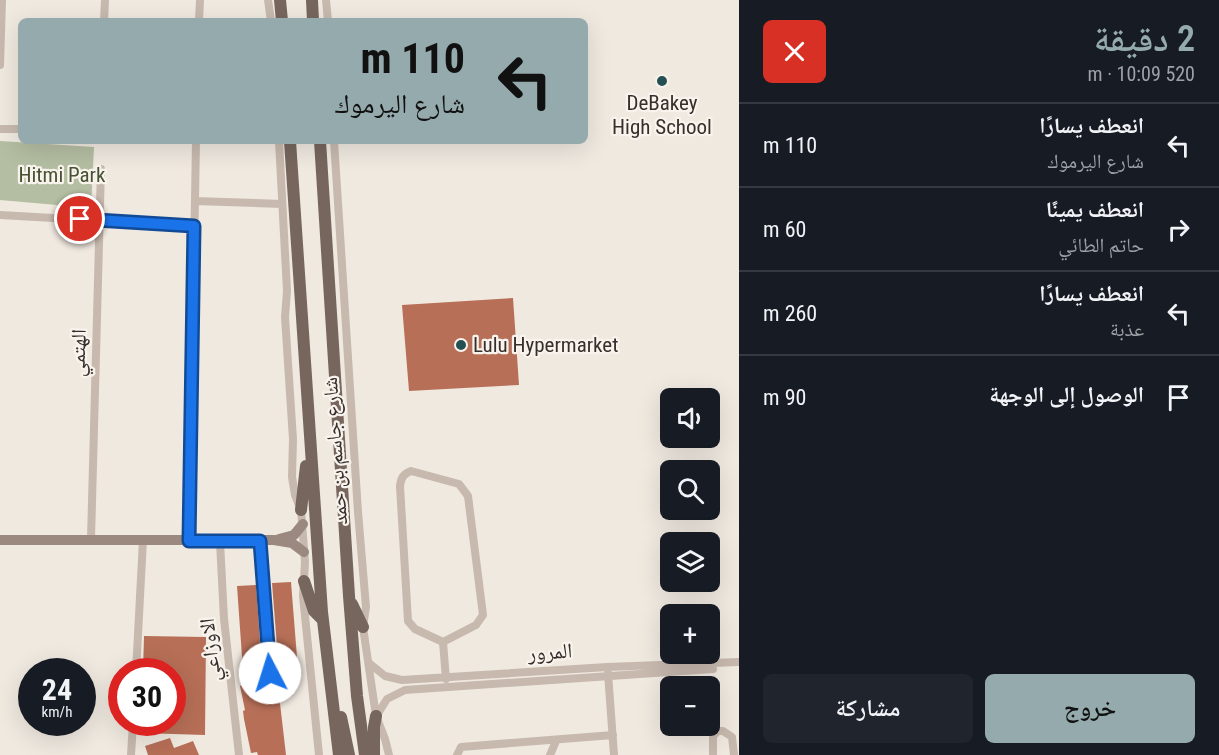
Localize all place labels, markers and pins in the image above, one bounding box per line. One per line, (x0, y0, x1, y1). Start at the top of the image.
marker: DeBakey High School (655, 74, 669, 88)
place label: DeBakey High School (612, 91, 712, 139)
pin (54, 193, 105, 244)
place label: Lulu Hypermarket (473, 333, 618, 357)
marker: Lulu Hypermarket (454, 338, 468, 352)

